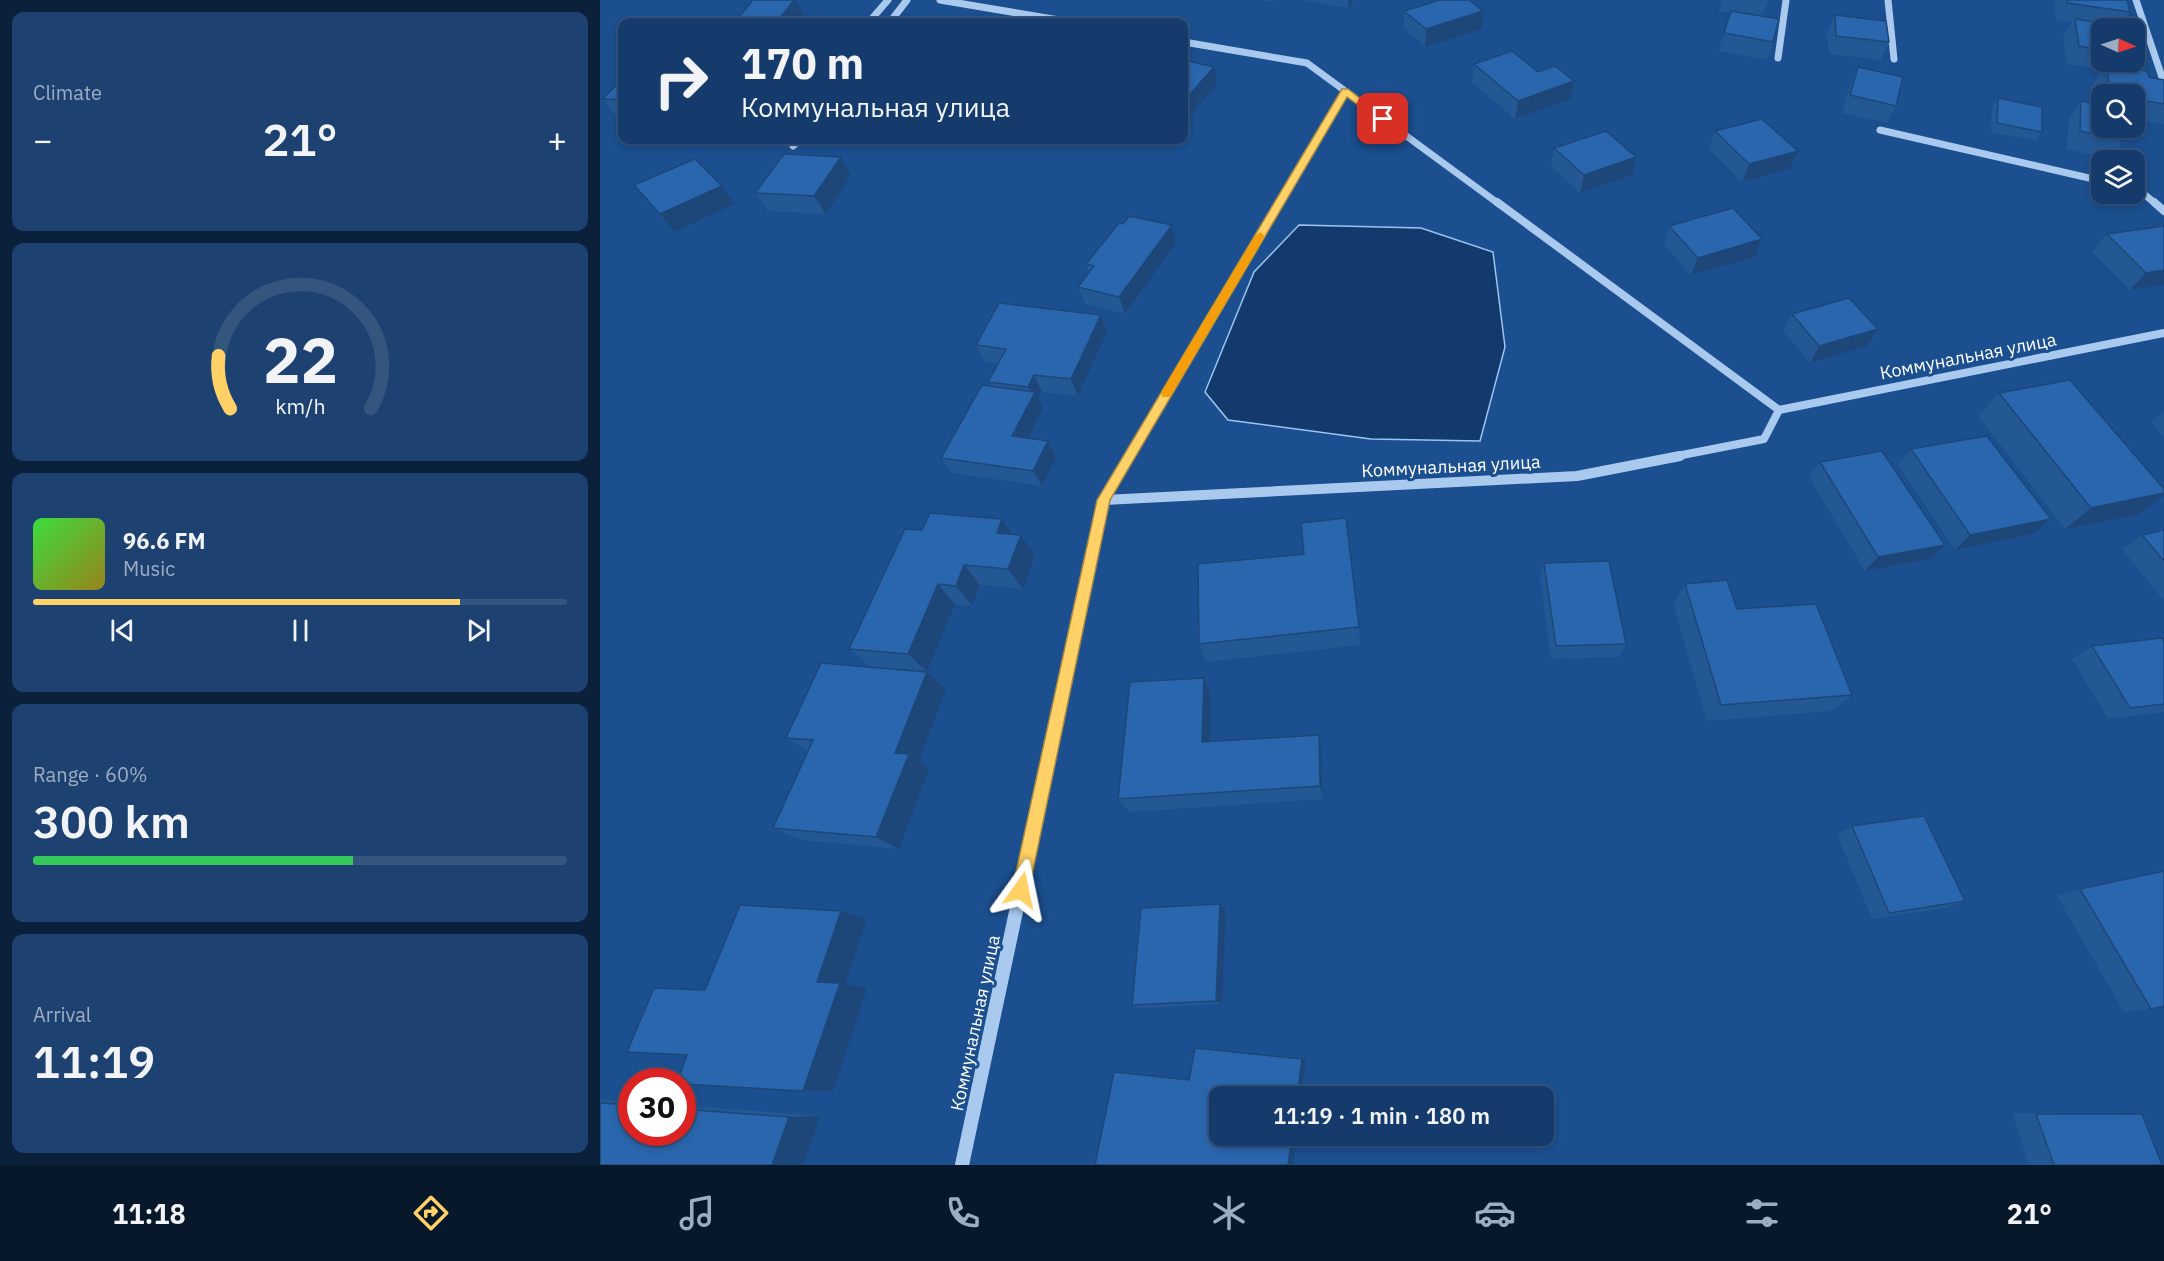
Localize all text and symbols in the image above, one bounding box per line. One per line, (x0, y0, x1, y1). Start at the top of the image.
north arrow (2091, 18, 2145, 72)
map controls (2091, 18, 2145, 204)
text: 170 m (741, 36, 864, 91)
icon: right (642, 42, 720, 120)
text: Climate (33, 79, 102, 106)
button: search (2091, 84, 2145, 138)
text: Коммунальная улица (741, 89, 1010, 124)
pin (1357, 93, 1408, 144)
icon: arrive (1366, 102, 1399, 135)
text: 21° (262, 110, 338, 168)
text: − (33, 118, 53, 161)
text: + (547, 118, 567, 161)
button: layers (2091, 150, 2145, 204)
text: 22 (263, 319, 337, 400)
street label: Коммунальная улица (1878, 328, 2059, 384)
text: km/h (275, 392, 325, 420)
street label: Коммунальная улица (1361, 450, 1542, 482)
text: 96.6 FM (123, 526, 206, 555)
text: Music (123, 555, 175, 582)
icon: previous (106, 614, 139, 647)
icon: pause (284, 614, 317, 647)
icon: next (462, 614, 495, 647)
text: Range · 60% (33, 761, 148, 788)
text: 300 km (33, 792, 190, 850)
position arrow (989, 858, 1053, 922)
street label: Коммунальная улица (945, 932, 1005, 1113)
text: Arrival (33, 1001, 91, 1028)
text: 11:19 (33, 1032, 155, 1090)
speed limit sign: 30 (618, 1068, 696, 1146)
text: 11:19 · 1 min · 180 m (1273, 1101, 1490, 1130)
icon: directions (410, 1192, 452, 1234)
icon: music (676, 1192, 718, 1234)
icon: phone (942, 1192, 984, 1234)
icon: climate (1208, 1192, 1250, 1234)
icon: car (1474, 1192, 1516, 1234)
icon: filters (1741, 1192, 1783, 1234)
text: 11:18 (112, 1196, 186, 1231)
text: 21° (2007, 1196, 2052, 1231)

